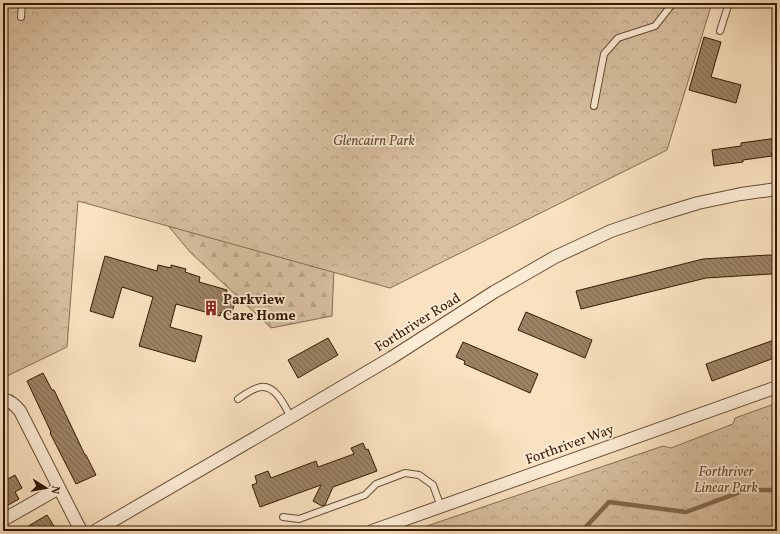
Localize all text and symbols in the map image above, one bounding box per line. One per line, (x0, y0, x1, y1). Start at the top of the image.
park label: Glencairn Park (333, 132, 416, 151)
street label: Forthriver Road (371, 289, 465, 357)
place label: Parkview Care Home (223, 291, 296, 326)
building icon: Parkview Care Home (202, 299, 220, 317)
street label: Forthriver Way (523, 420, 617, 470)
park label: Forthriver Linear Park (694, 463, 759, 498)
north arrow (26, 468, 66, 508)
text: N (46, 484, 62, 495)

